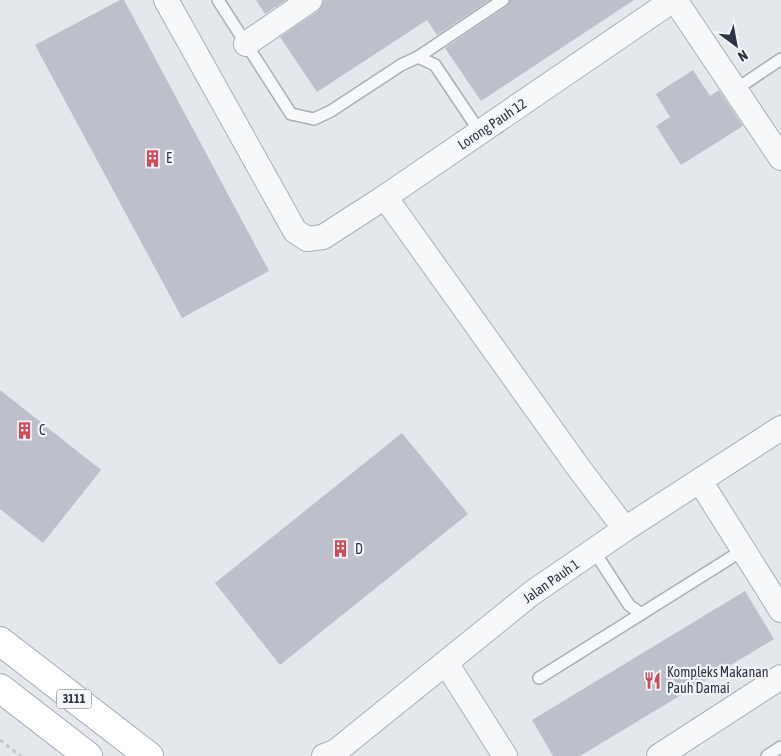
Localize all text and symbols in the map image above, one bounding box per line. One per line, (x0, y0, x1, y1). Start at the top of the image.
north arrow (711, 20, 761, 70)
text: N (735, 47, 751, 65)
street label: Lorong Pauh 12 (455, 95, 529, 153)
building icon: E (142, 148, 162, 168)
place label: E (166, 150, 172, 166)
building icon: C (15, 420, 35, 440)
place label: C (39, 422, 46, 438)
building icon: D (331, 539, 351, 559)
place label: D (355, 541, 363, 557)
street label: Jalan Pauh 1 (520, 556, 582, 606)
place label: Kompleks Makanan Pauh Damai (667, 664, 768, 696)
restaurant icon: Kompleks Makanan Pauh Damai (643, 670, 663, 690)
road number: 3111 (56, 690, 92, 709)

